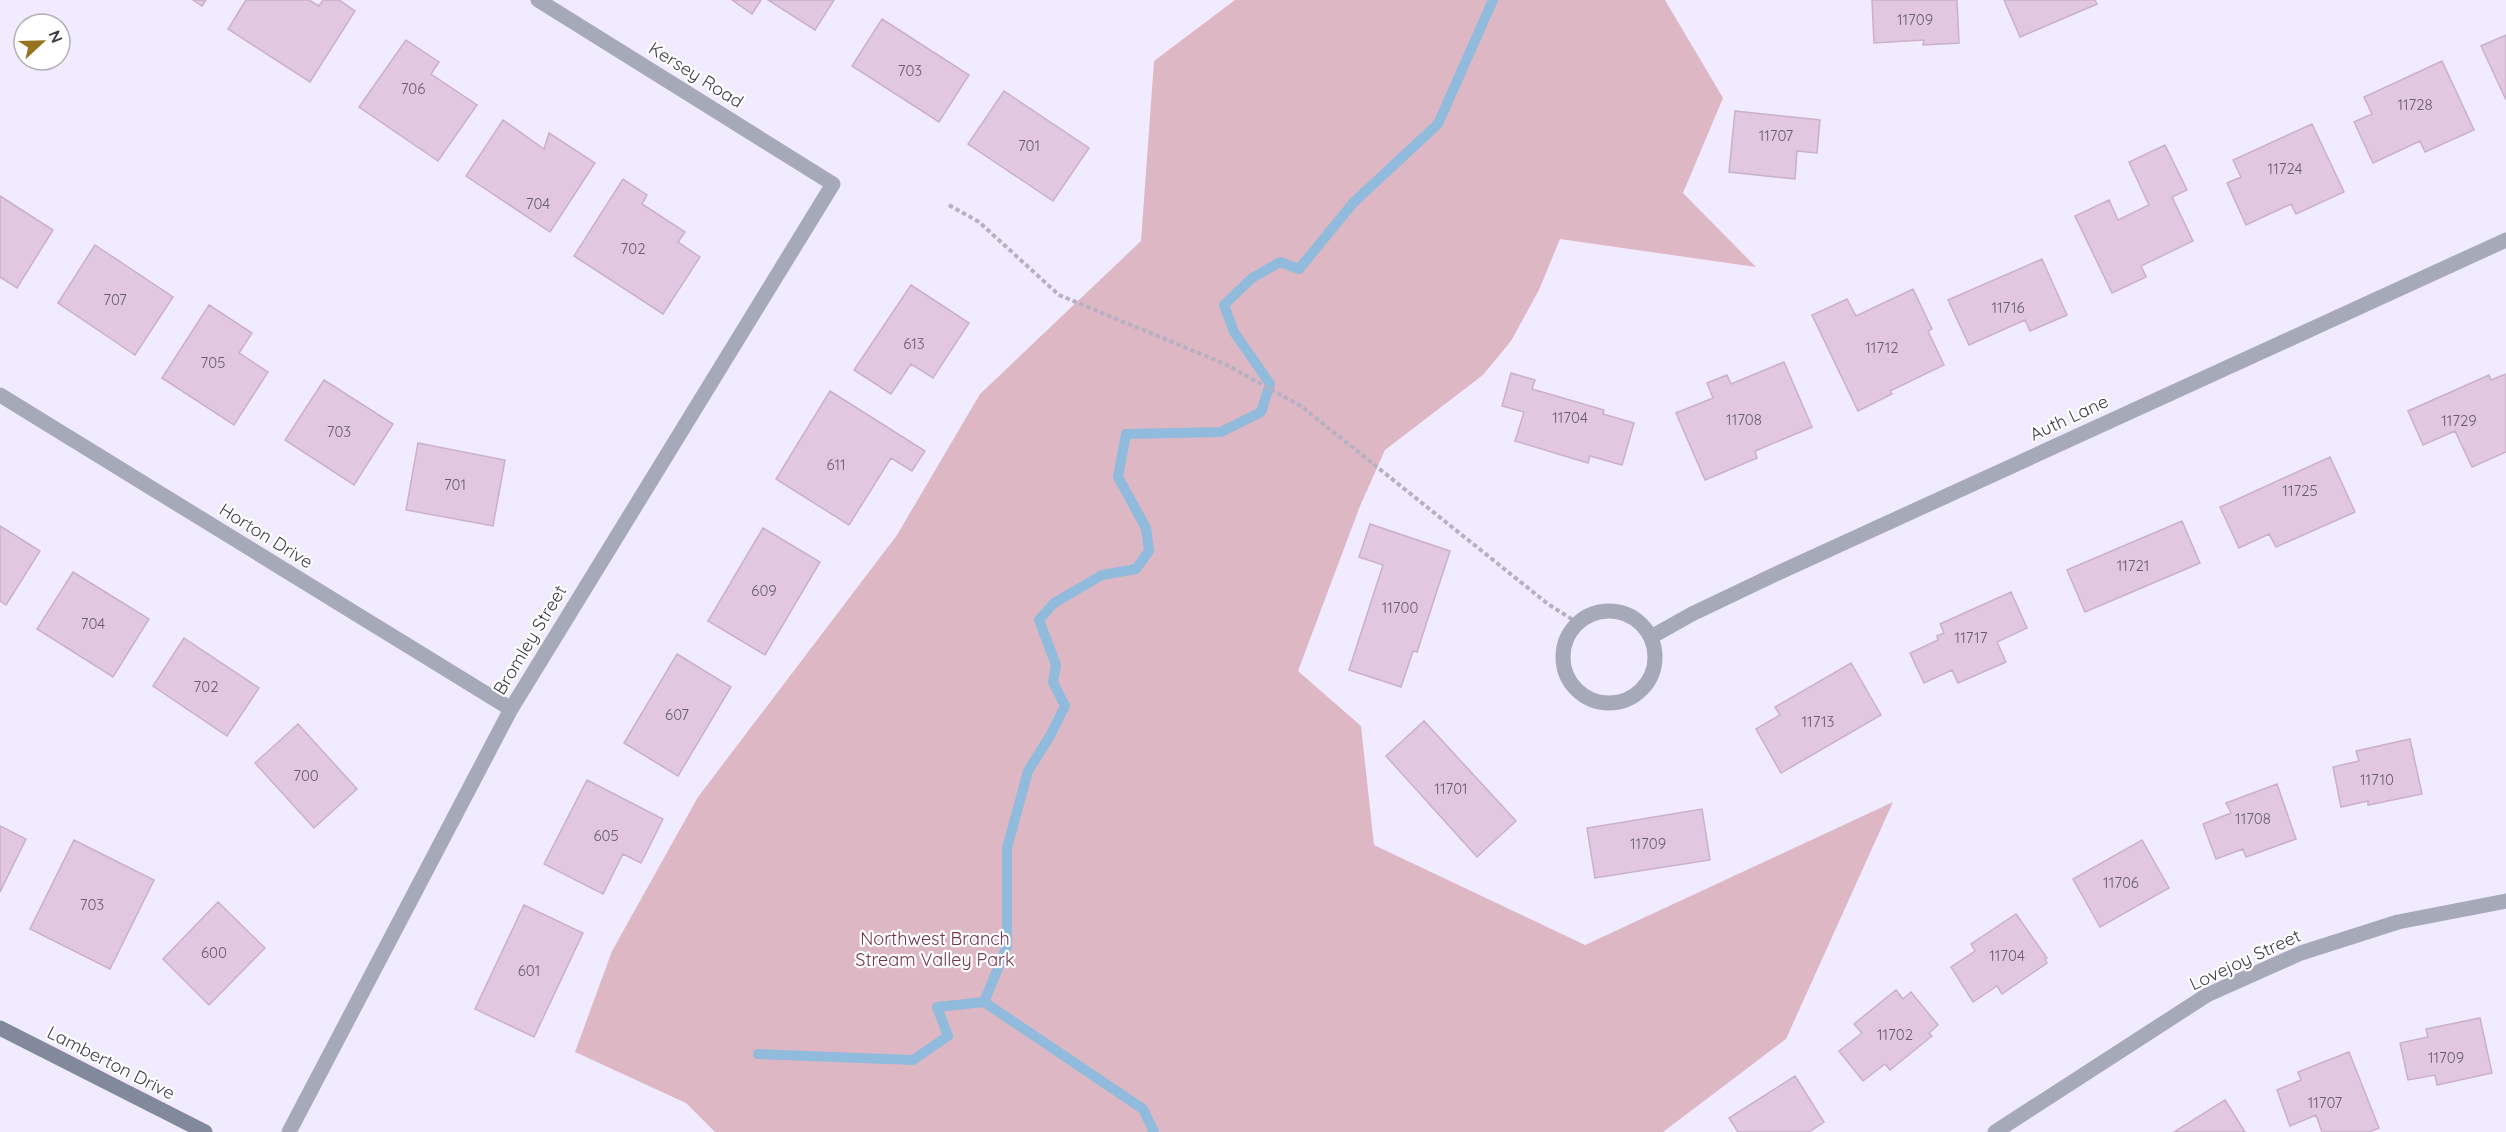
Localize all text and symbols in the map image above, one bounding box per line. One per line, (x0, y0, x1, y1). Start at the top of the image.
house number: 11709 (1897, 10, 1933, 29)
north arrow (12, 12, 72, 72)
text: N (44, 27, 67, 46)
street label: Kersey Road (645, 36, 748, 113)
house number: 703 (898, 61, 922, 80)
house number: 706 (401, 79, 425, 98)
house number: 11728 (2397, 95, 2433, 114)
house number: 11707 (1759, 126, 1794, 145)
house number: 701 (1018, 136, 1040, 155)
house number: 11724 (2268, 159, 2302, 178)
house number: 704 (526, 194, 550, 213)
house number: 702 (621, 239, 645, 258)
house number: 707 (103, 290, 127, 309)
house number: 11716 (1991, 298, 2025, 317)
house number: 613 (903, 334, 925, 353)
house number: 11712 (1865, 338, 1899, 357)
house number: 705 (201, 353, 225, 372)
street label: Auth Lane (2026, 389, 2112, 446)
house number: 11704 (1552, 408, 1588, 427)
house number: 11708 (1726, 410, 1762, 429)
house number: 11729 (2441, 411, 2477, 430)
house number: 703 (327, 422, 351, 441)
house number: 611 (826, 455, 846, 474)
house number: 701 (444, 475, 466, 494)
house number: 11725 (2282, 481, 2318, 500)
street label: Horton Drive (215, 498, 317, 573)
house number: 11721 (2117, 556, 2149, 575)
street label: Bromley Street (488, 581, 571, 699)
house number: 609 (751, 581, 777, 600)
house number: 11700 (1382, 598, 1418, 617)
house number: 704 (81, 614, 105, 633)
house number: 11717 (1955, 628, 1988, 647)
house number: 702 (194, 677, 218, 696)
house number: 607 (665, 705, 689, 724)
house number: 11713 (1802, 712, 1835, 731)
house number: 700 (293, 766, 319, 785)
house number: 11710 (2360, 770, 2394, 789)
house number: 11701 (1434, 779, 1468, 798)
house number: 11708 (2235, 809, 2271, 828)
house number: 605 (593, 826, 619, 845)
house number: 11709 (1630, 834, 1666, 853)
house number: 11706 (2103, 873, 2139, 892)
house number: 703 (80, 895, 104, 914)
street label: Lovejoy Street (2186, 924, 2304, 995)
park label: Northwest Branch Stream Valley Park (855, 927, 1015, 971)
house number: 600 (201, 943, 227, 962)
house number: 11704 (1989, 946, 2025, 965)
house number: 601 (518, 961, 540, 980)
street label: Lamberton Drive (43, 1020, 179, 1105)
house number: 11702 (1877, 1025, 1913, 1044)
house number: 11709 (2428, 1048, 2464, 1067)
house number: 11707 (2308, 1093, 2343, 1112)

